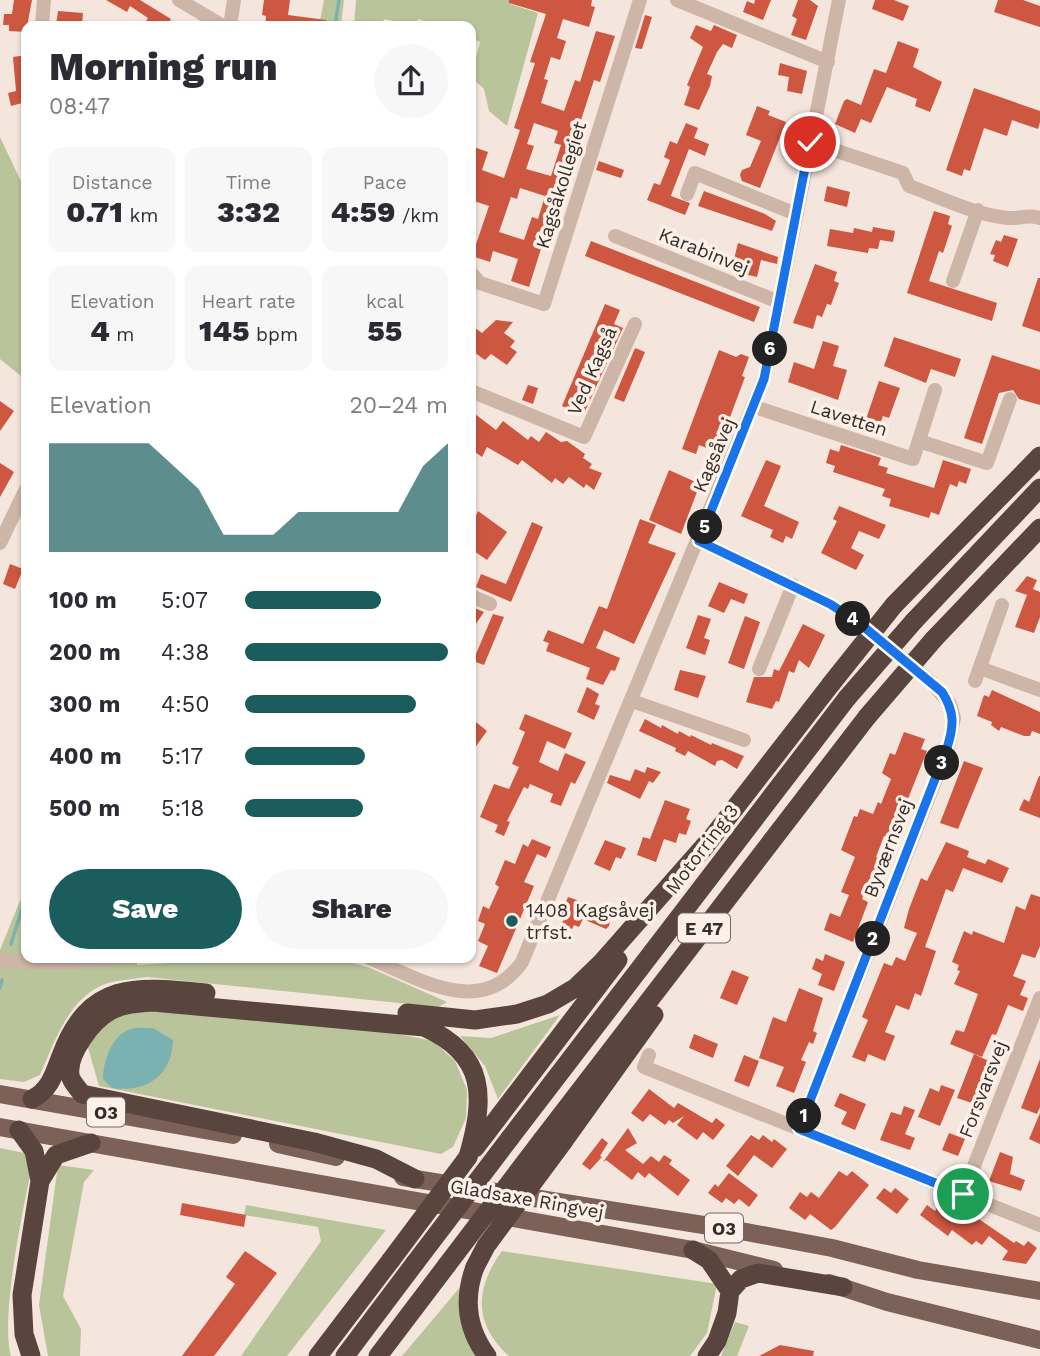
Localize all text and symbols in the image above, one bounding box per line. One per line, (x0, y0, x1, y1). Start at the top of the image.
button: share (374, 44, 448, 118)
text: Morning run (49, 45, 278, 89)
text: 08:47 (49, 93, 110, 120)
pin (780, 112, 840, 172)
street label: Kagsåkollegiet (531, 118, 591, 252)
icon: check (791, 123, 829, 161)
text: Distance (72, 171, 153, 194)
text: Time (226, 171, 271, 194)
text: Pace (363, 171, 407, 194)
text: 0.71 (66, 194, 123, 229)
text: 3:32 (217, 194, 280, 229)
text: 4:59 (331, 194, 395, 229)
text: km (123, 204, 158, 227)
text: /km (395, 204, 439, 227)
street label: Karabinvej (655, 222, 753, 280)
text: Elevation (70, 290, 155, 313)
text: Heart rate (202, 290, 295, 313)
text: kcal (366, 290, 404, 313)
text: 4 (90, 313, 110, 348)
text: 145 (199, 313, 250, 348)
text: 55 (367, 313, 402, 348)
text: m (110, 323, 134, 346)
text: bpm (250, 323, 298, 346)
street label: Ved Kagså (562, 323, 622, 419)
pin: 6 (752, 332, 788, 366)
text: 6 (764, 337, 775, 360)
text: Elevation (49, 392, 152, 419)
text: 20–24 m (349, 392, 448, 419)
street label: Lavetten (808, 395, 890, 441)
street label: Kagsåvej (688, 414, 740, 496)
pin: 5 (688, 510, 722, 544)
text: 5 (699, 515, 710, 538)
text: 100 m (49, 587, 117, 614)
text: 5:07 (161, 587, 208, 614)
pin: 4 (836, 602, 870, 636)
text: 4 (846, 607, 859, 630)
text: 200 m (49, 639, 121, 666)
text: 4:38 (161, 639, 209, 666)
text: 300 m (49, 691, 120, 718)
text: 4:50 (161, 691, 210, 718)
text: 400 m (49, 743, 122, 770)
text: 5:17 (161, 743, 203, 770)
pin: 3 (925, 746, 960, 780)
text: 3 (936, 751, 947, 774)
text: 500 m (49, 795, 120, 822)
text: 5:18 (161, 795, 204, 822)
street label: Byværnsvej (859, 795, 917, 901)
street label: Motorring 3 (661, 799, 743, 899)
button: Save (49, 869, 242, 949)
button: Share (256, 869, 448, 949)
place label: 1408 Kagsåvej trfst. (526, 899, 654, 944)
marker: 1408 Kagsåvej trfst. (504, 913, 520, 929)
road number: E 47 (678, 914, 730, 943)
pin: 2 (856, 922, 890, 956)
text: 2 (867, 927, 878, 950)
street label: Forsvarsvej (954, 1037, 1012, 1141)
road number: O3 (87, 1098, 125, 1126)
pin: 1 (786, 1098, 822, 1134)
text: 1 (799, 1104, 808, 1127)
pin (933, 1164, 993, 1224)
street label: Gladsaxe Ringvej (448, 1174, 606, 1224)
icon: arrive (944, 1175, 982, 1213)
road number: O3 (705, 1213, 743, 1242)

